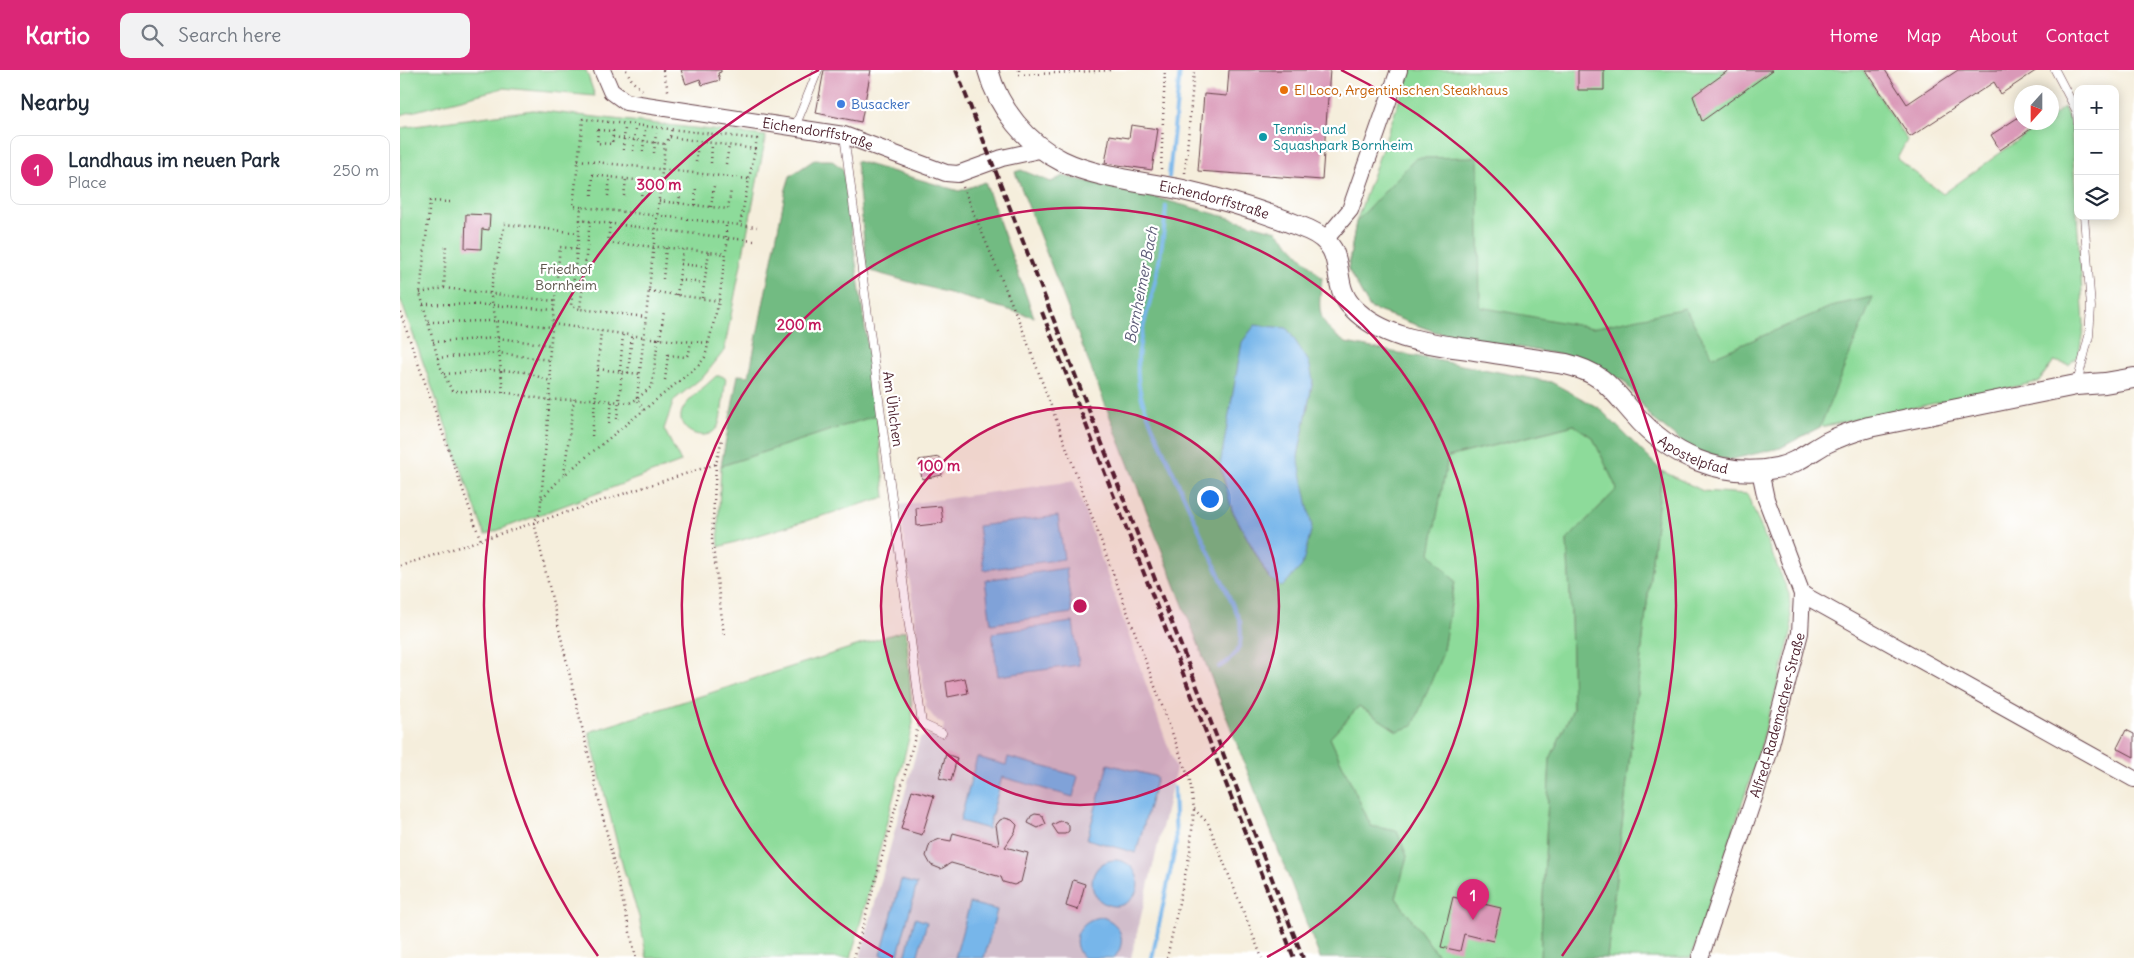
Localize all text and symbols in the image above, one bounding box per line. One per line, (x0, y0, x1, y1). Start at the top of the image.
search box (120, 13, 470, 58)
text: Kartio (25, 20, 90, 50)
icon: search (138, 21, 166, 49)
text: Search here (178, 23, 281, 47)
text: Home (1830, 24, 1878, 47)
text: Map (1906, 24, 1941, 47)
text: About (1969, 24, 2017, 47)
text: Contact (2045, 24, 2109, 47)
place label: El Loco, Argentinischen Steakhaus (1294, 81, 1508, 99)
marker: El Loco, Argentinischen Steakhaus (1278, 84, 1290, 96)
north arrow (2014, 85, 2059, 130)
map controls (2074, 85, 2119, 220)
button: + (2074, 85, 2119, 130)
text: Nearby (20, 89, 90, 116)
place label: Busacker (851, 95, 910, 113)
marker: Busacker (835, 98, 847, 110)
street label: Eichendorffstraße (761, 114, 876, 154)
place label: Tennis- und Squashpark Bornheim (1273, 120, 1413, 154)
button: − (2074, 130, 2119, 175)
marker: Tennis- und Squashpark Bornheim (1257, 131, 1269, 143)
text: Landhaus im neuen Park (68, 148, 280, 172)
text: 1 (34, 160, 40, 180)
text: 250 m (333, 160, 379, 180)
text: Place (68, 172, 107, 192)
text: 300 m (637, 175, 682, 194)
button: layers (2074, 175, 2119, 220)
street label: Eichendorffstraße (1158, 177, 1272, 223)
water label: Bornheimer Bach (1120, 225, 1162, 345)
park label: Friedhof Bornheim (535, 260, 597, 294)
text: 200 m (777, 315, 821, 334)
street label: Am Ühlchen (879, 370, 907, 448)
street label: Apostelpfad (1655, 431, 1729, 478)
text: 100 m (918, 456, 960, 475)
your location (1197, 486, 1223, 512)
centre of rings (1071, 597, 1089, 615)
street label: Alfred-Rademacher-Straße (1746, 631, 1809, 800)
pin: 1 (1457, 879, 1489, 920)

